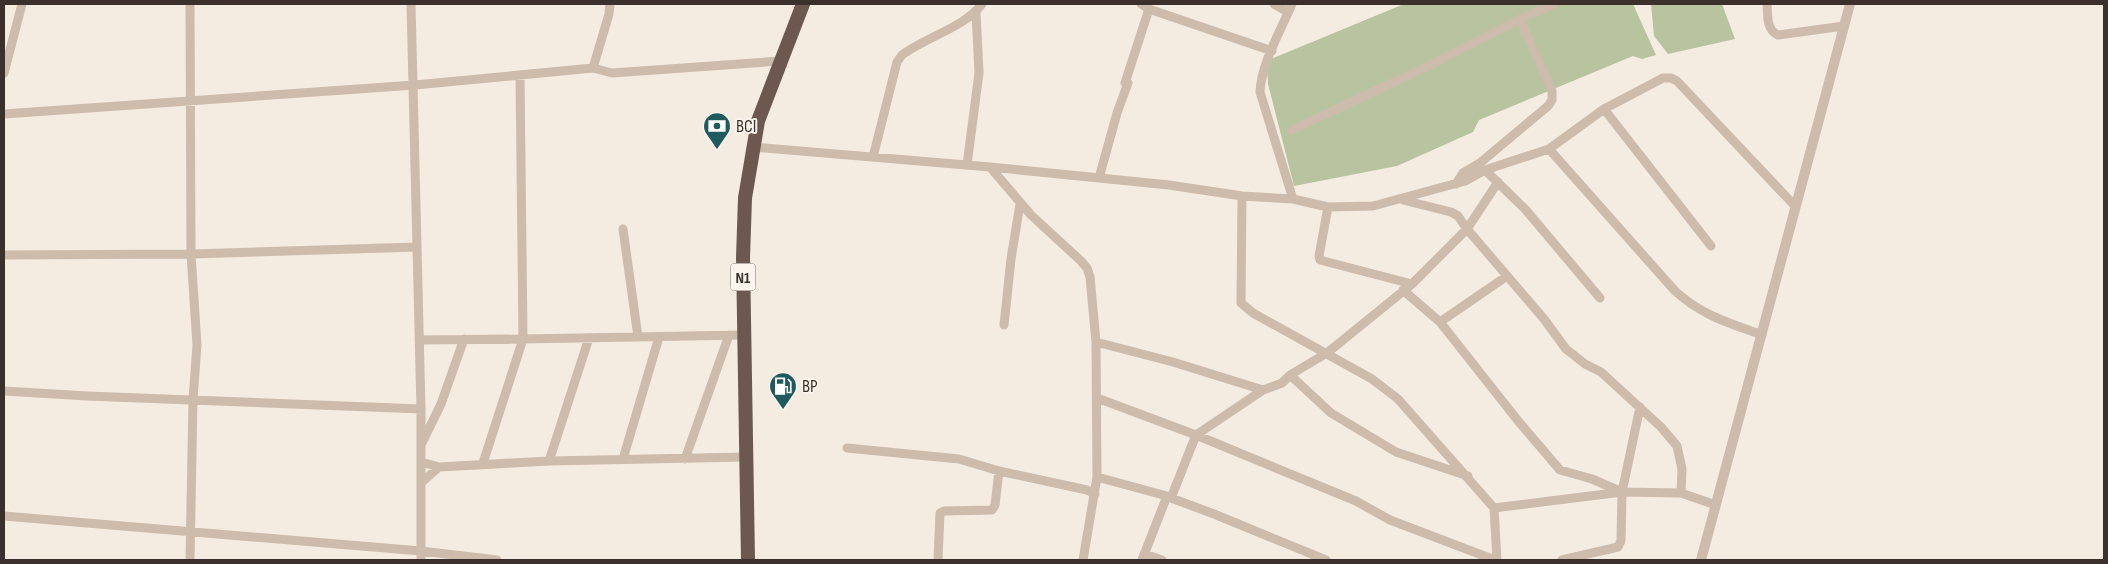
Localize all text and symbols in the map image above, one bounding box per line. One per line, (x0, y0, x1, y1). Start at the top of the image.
bank icon: BCI (702, 111, 732, 150)
place label: BCI (736, 116, 756, 137)
road number: N1 (730, 264, 756, 290)
fuel station icon: BP (768, 371, 798, 410)
place label: BP (802, 376, 818, 397)

